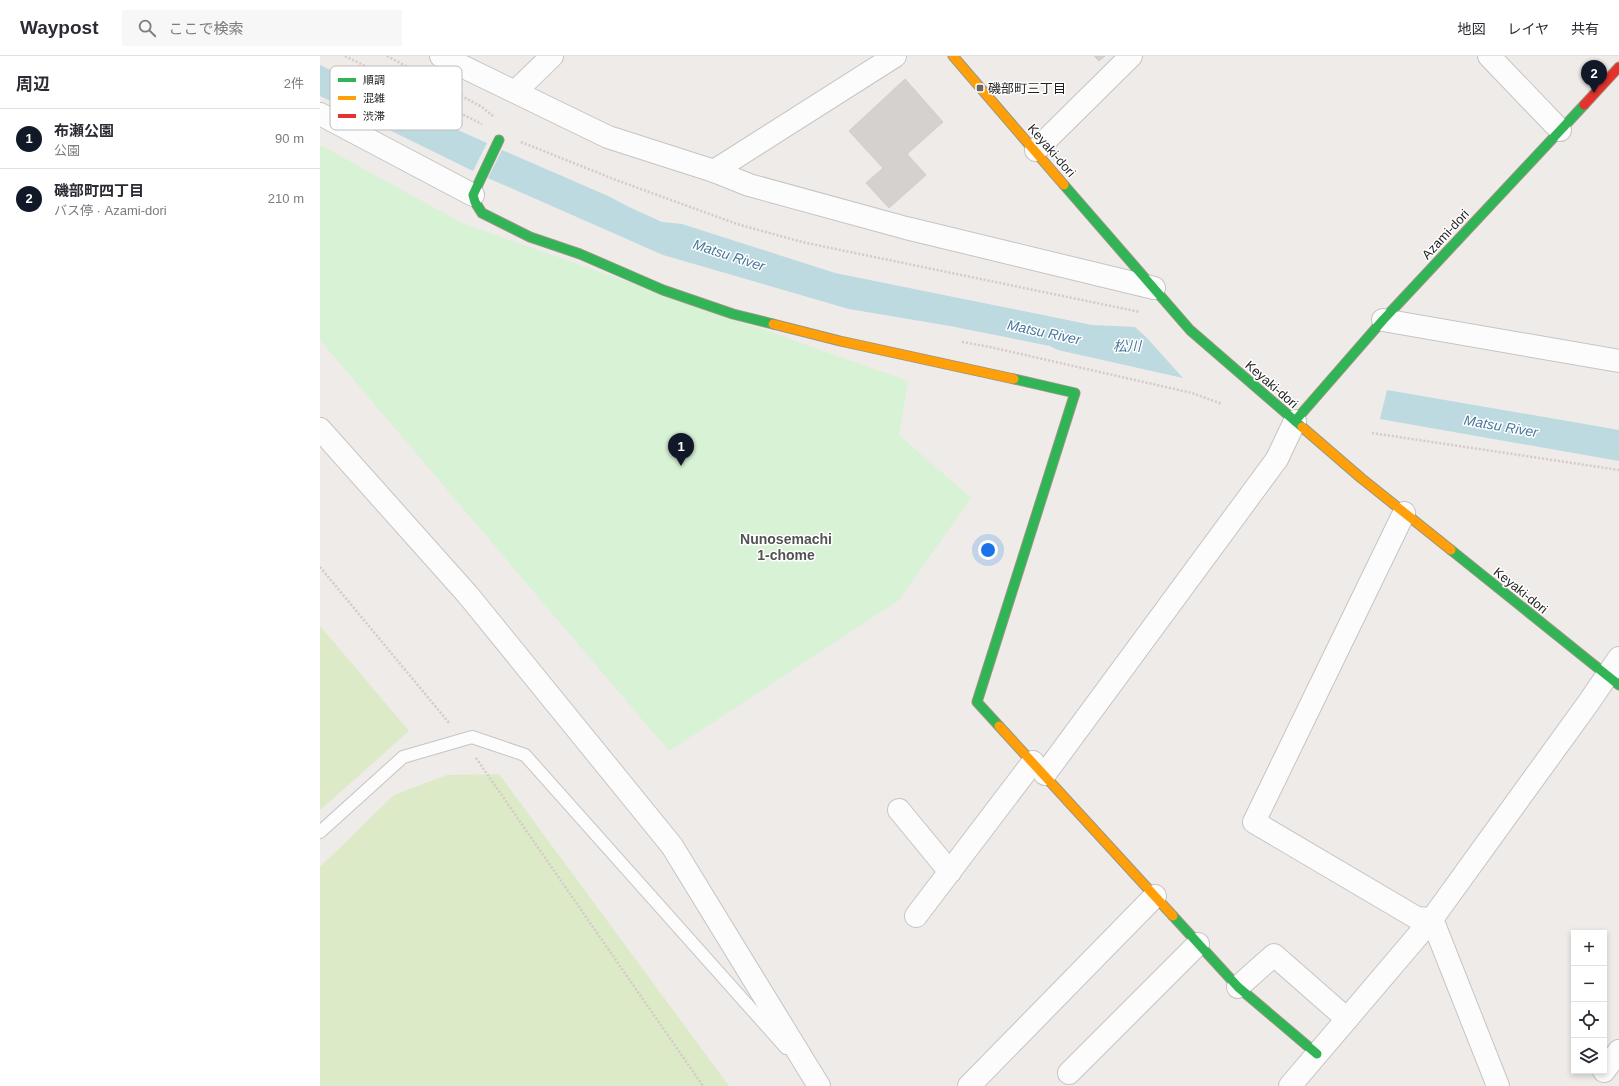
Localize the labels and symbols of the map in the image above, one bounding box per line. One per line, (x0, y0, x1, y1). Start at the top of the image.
pin: 2 (1581, 60, 1607, 93)
legend (330, 66, 462, 130)
text: 順調 (363, 74, 385, 86)
place label: 磯部町三丁目 (988, 81, 1066, 96)
marker: 磯部町三丁目 (975, 83, 985, 93)
text: 混雑 (363, 92, 385, 104)
text: 渋滞 (363, 110, 385, 122)
street label: Keyaki-dori (1025, 121, 1079, 180)
street label: Azami-dori (1419, 206, 1472, 262)
water label: Matsu River (691, 236, 768, 275)
water label: Matsu River (1006, 316, 1083, 348)
water label: 松川 (1113, 338, 1143, 354)
street label: Keyaki-dori (1242, 357, 1301, 411)
water label: Matsu River (1463, 412, 1540, 441)
pin: 1 (668, 433, 694, 466)
district label: Nunosemachi 1-chome (740, 531, 832, 563)
your location (978, 540, 998, 560)
street label: Keyaki-dori (1491, 564, 1551, 617)

